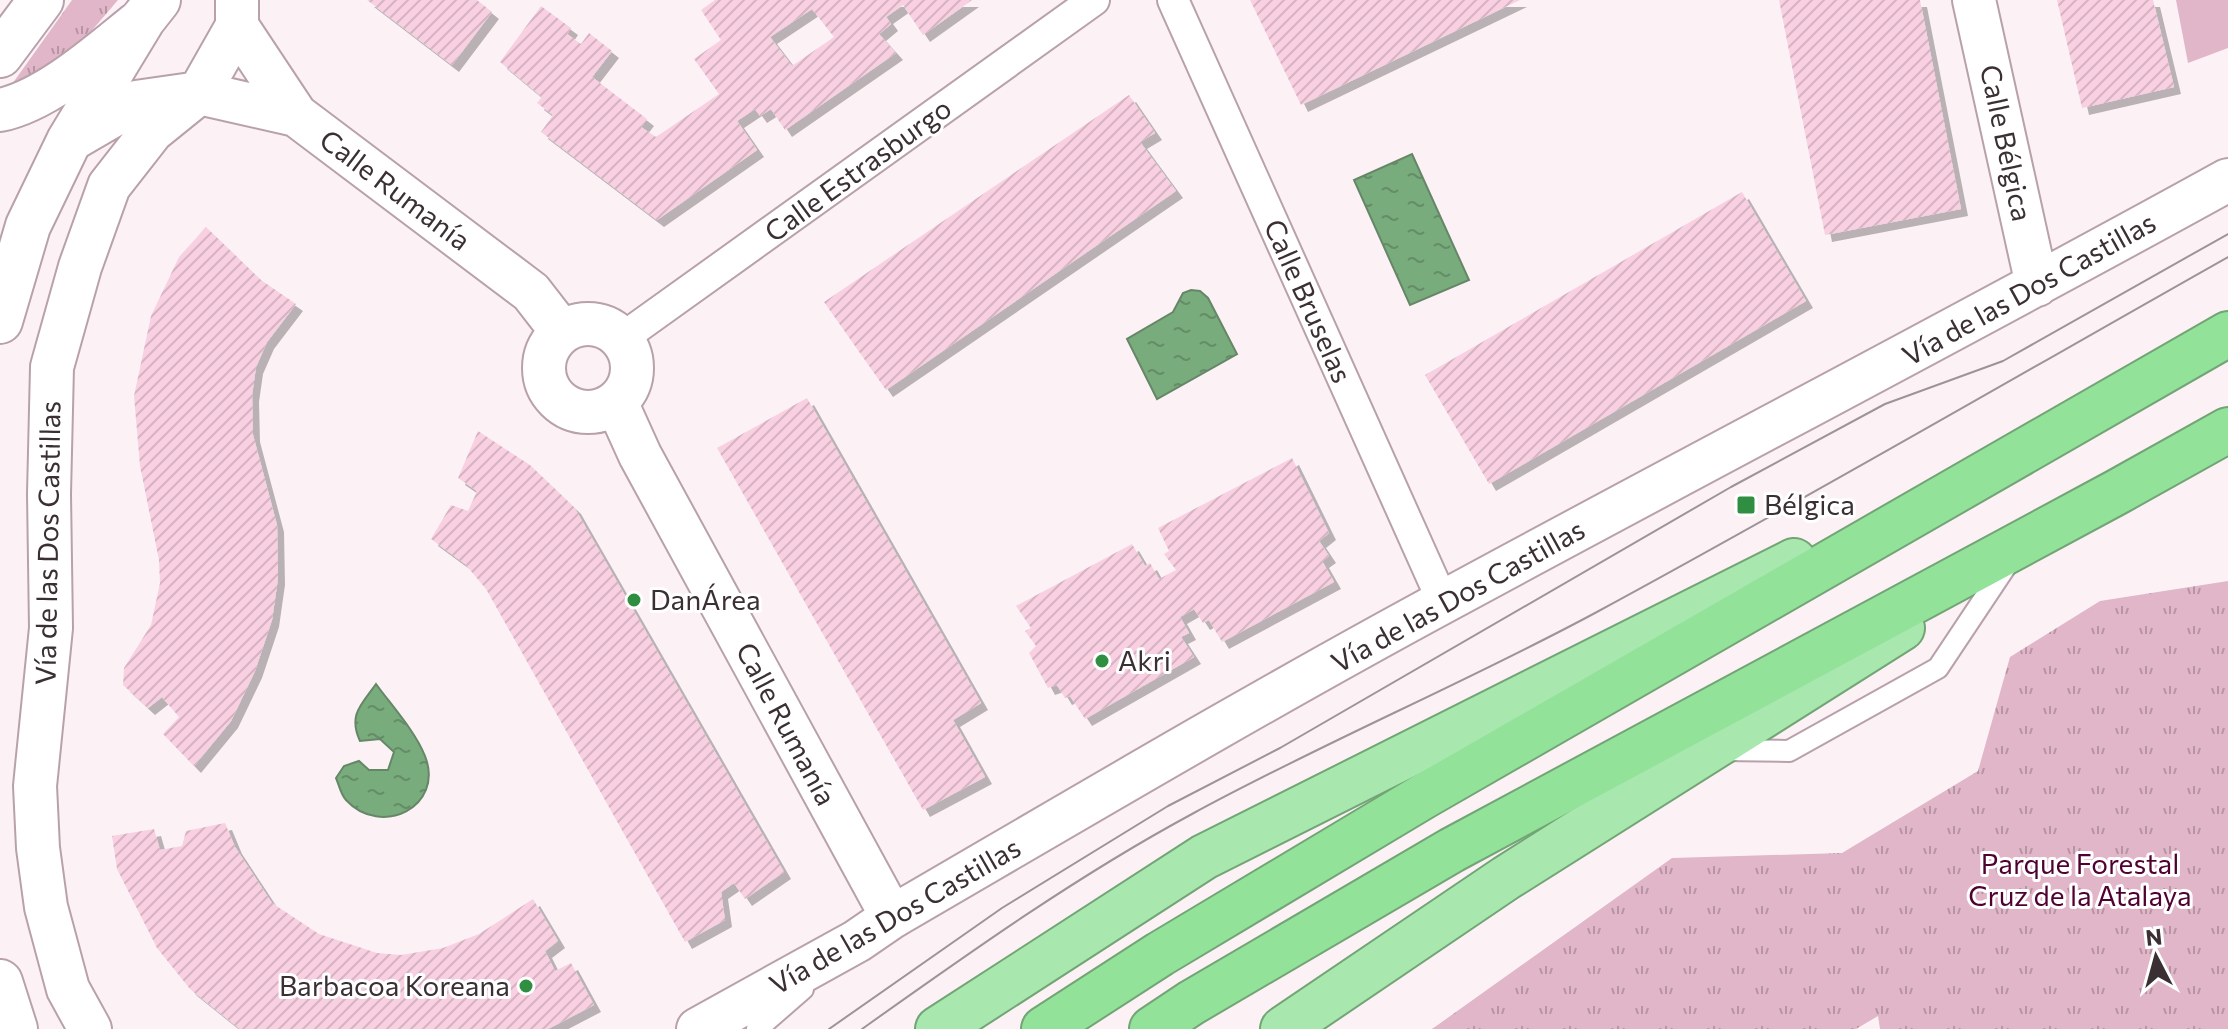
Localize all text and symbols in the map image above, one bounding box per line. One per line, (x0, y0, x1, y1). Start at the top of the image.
street label: Calle Bélgica (1974, 61, 2040, 224)
street label: Calle Estrasburgo (758, 90, 957, 248)
street label: Calle Rumanía (314, 122, 477, 257)
street label: Vía de las Dos Castillas (1896, 204, 2161, 372)
street label: Calle Bruselas (1258, 214, 1360, 387)
street label: Vía de las Dos Castillas (28, 401, 66, 685)
place label: Bélgica (1764, 487, 1855, 521)
marker: Bélgica (1735, 494, 1757, 516)
street label: Vía de las Dos Castillas (1325, 511, 1590, 679)
place label: DanÁrea (650, 582, 761, 616)
marker: DanÁrea (625, 591, 643, 609)
street label: Calle Rumanía (730, 636, 844, 811)
place label: Akri (1118, 643, 1171, 677)
marker: Akri (1093, 652, 1111, 670)
street label: Vía de las Dos Castillas (763, 829, 1026, 1001)
park label: Parque Forestal Cruz de la Atalaya (1968, 846, 2192, 912)
north arrow (2116, 917, 2196, 997)
text: N (2144, 922, 2163, 951)
place label: Barbacoa Koreana (279, 968, 510, 1002)
marker: Barbacoa Koreana (517, 977, 535, 995)

